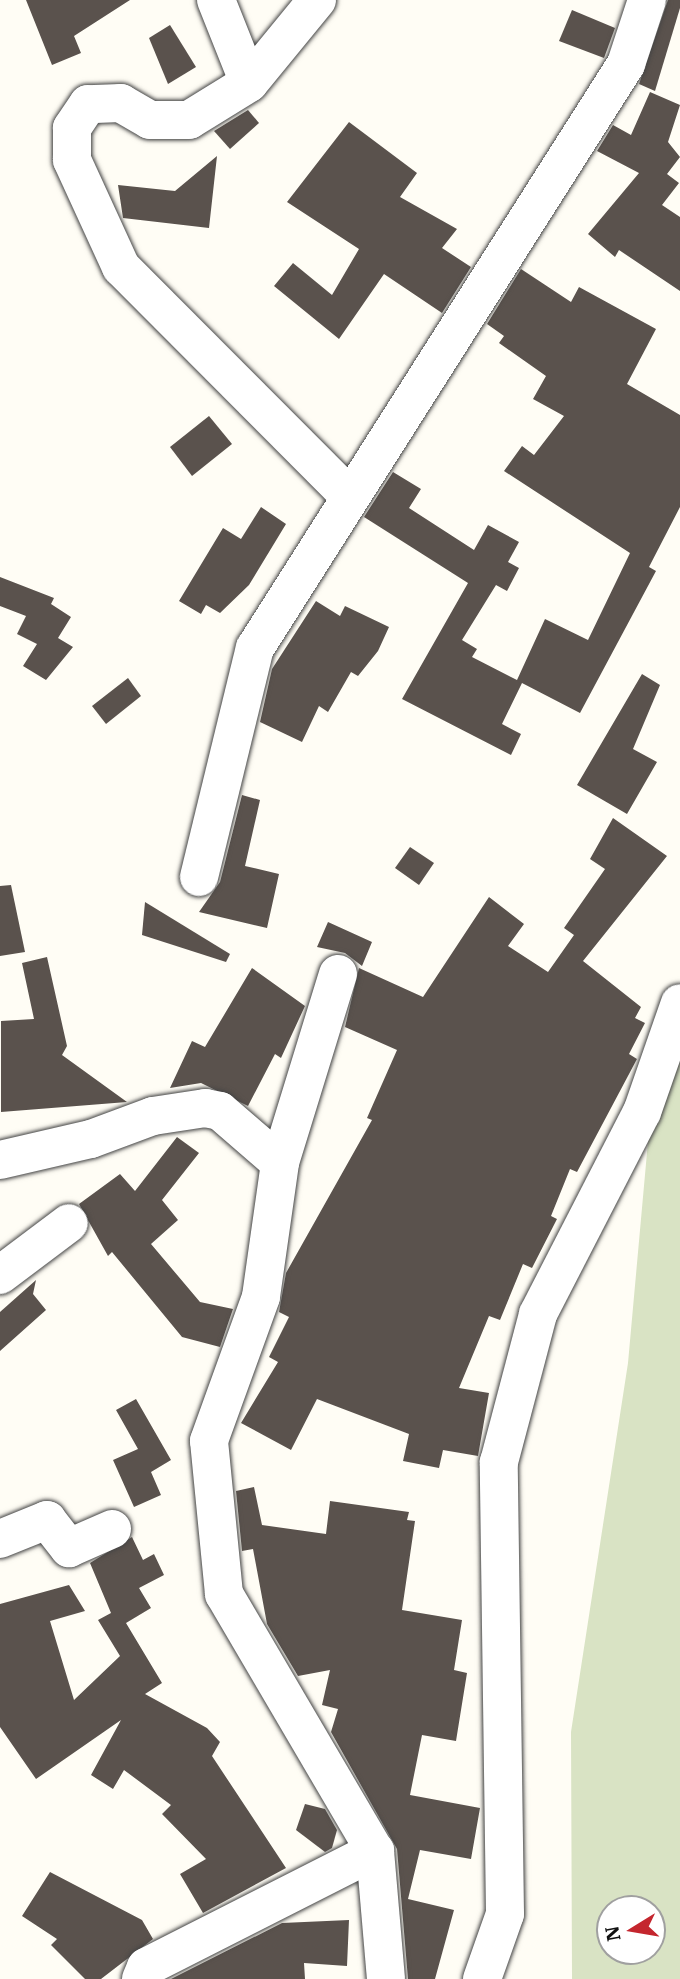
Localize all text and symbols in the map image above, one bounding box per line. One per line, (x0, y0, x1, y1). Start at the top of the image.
north arrow (596, 1895, 666, 1965)
text: N (599, 1924, 626, 1943)

